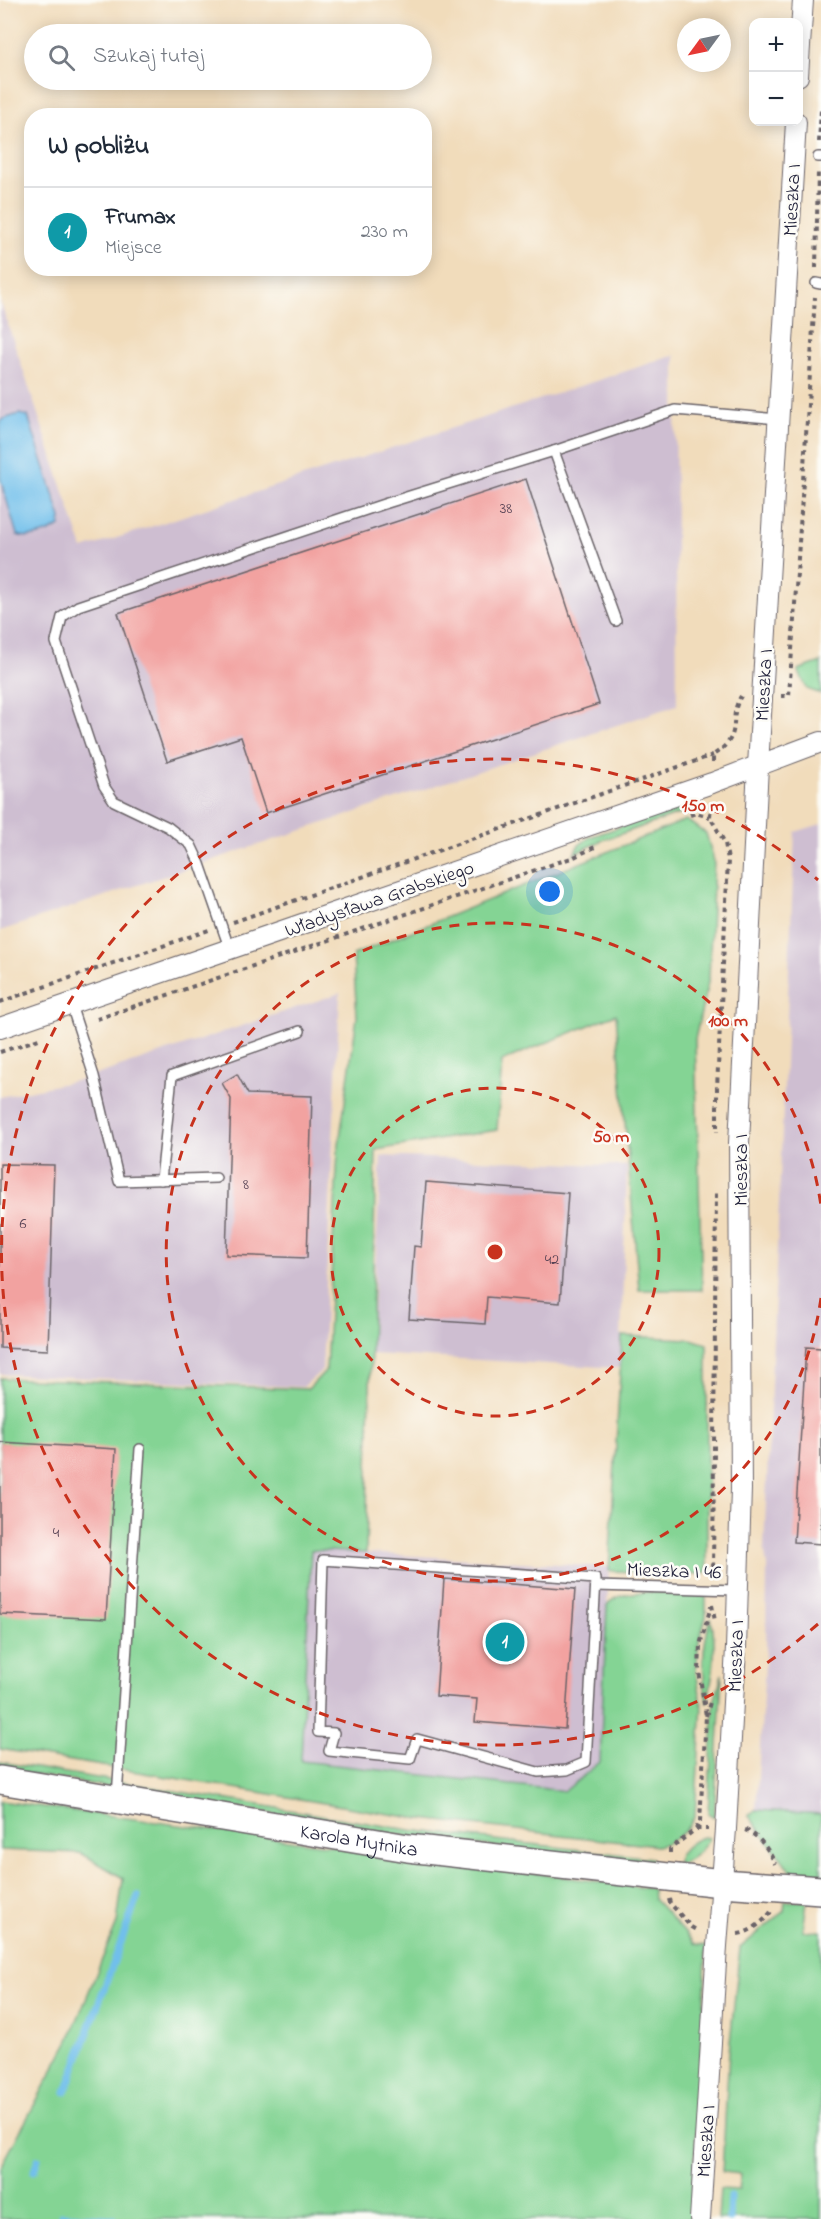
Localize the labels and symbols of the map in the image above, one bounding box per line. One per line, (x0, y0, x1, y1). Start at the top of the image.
north arrow (677, 18, 731, 72)
street label: Mieszka I (777, 163, 810, 237)
house number: 38 (500, 497, 512, 521)
street label: Mieszka I (749, 648, 782, 722)
text: 150 m (682, 794, 724, 820)
street label: Władysława Grabskiego (281, 854, 479, 947)
your location (535, 877, 564, 906)
text: 100 m (708, 1009, 748, 1035)
text: 50 m (593, 1125, 629, 1151)
street label: Mieszka I (728, 1134, 757, 1206)
house number: 8 (243, 1173, 249, 1197)
house number: 6 (19, 1212, 27, 1236)
centre of rings (485, 1242, 505, 1262)
house number: 42 (545, 1248, 559, 1272)
house number: 4 (53, 1521, 60, 1545)
street label: Mieszka I 46 (626, 1556, 722, 1589)
street label: Mieszka I (722, 1619, 753, 1693)
pin: 1 (486, 1620, 524, 1664)
street label: Karola Mytnika (298, 1818, 419, 1866)
street label: Mieszka I (690, 2104, 724, 2178)

